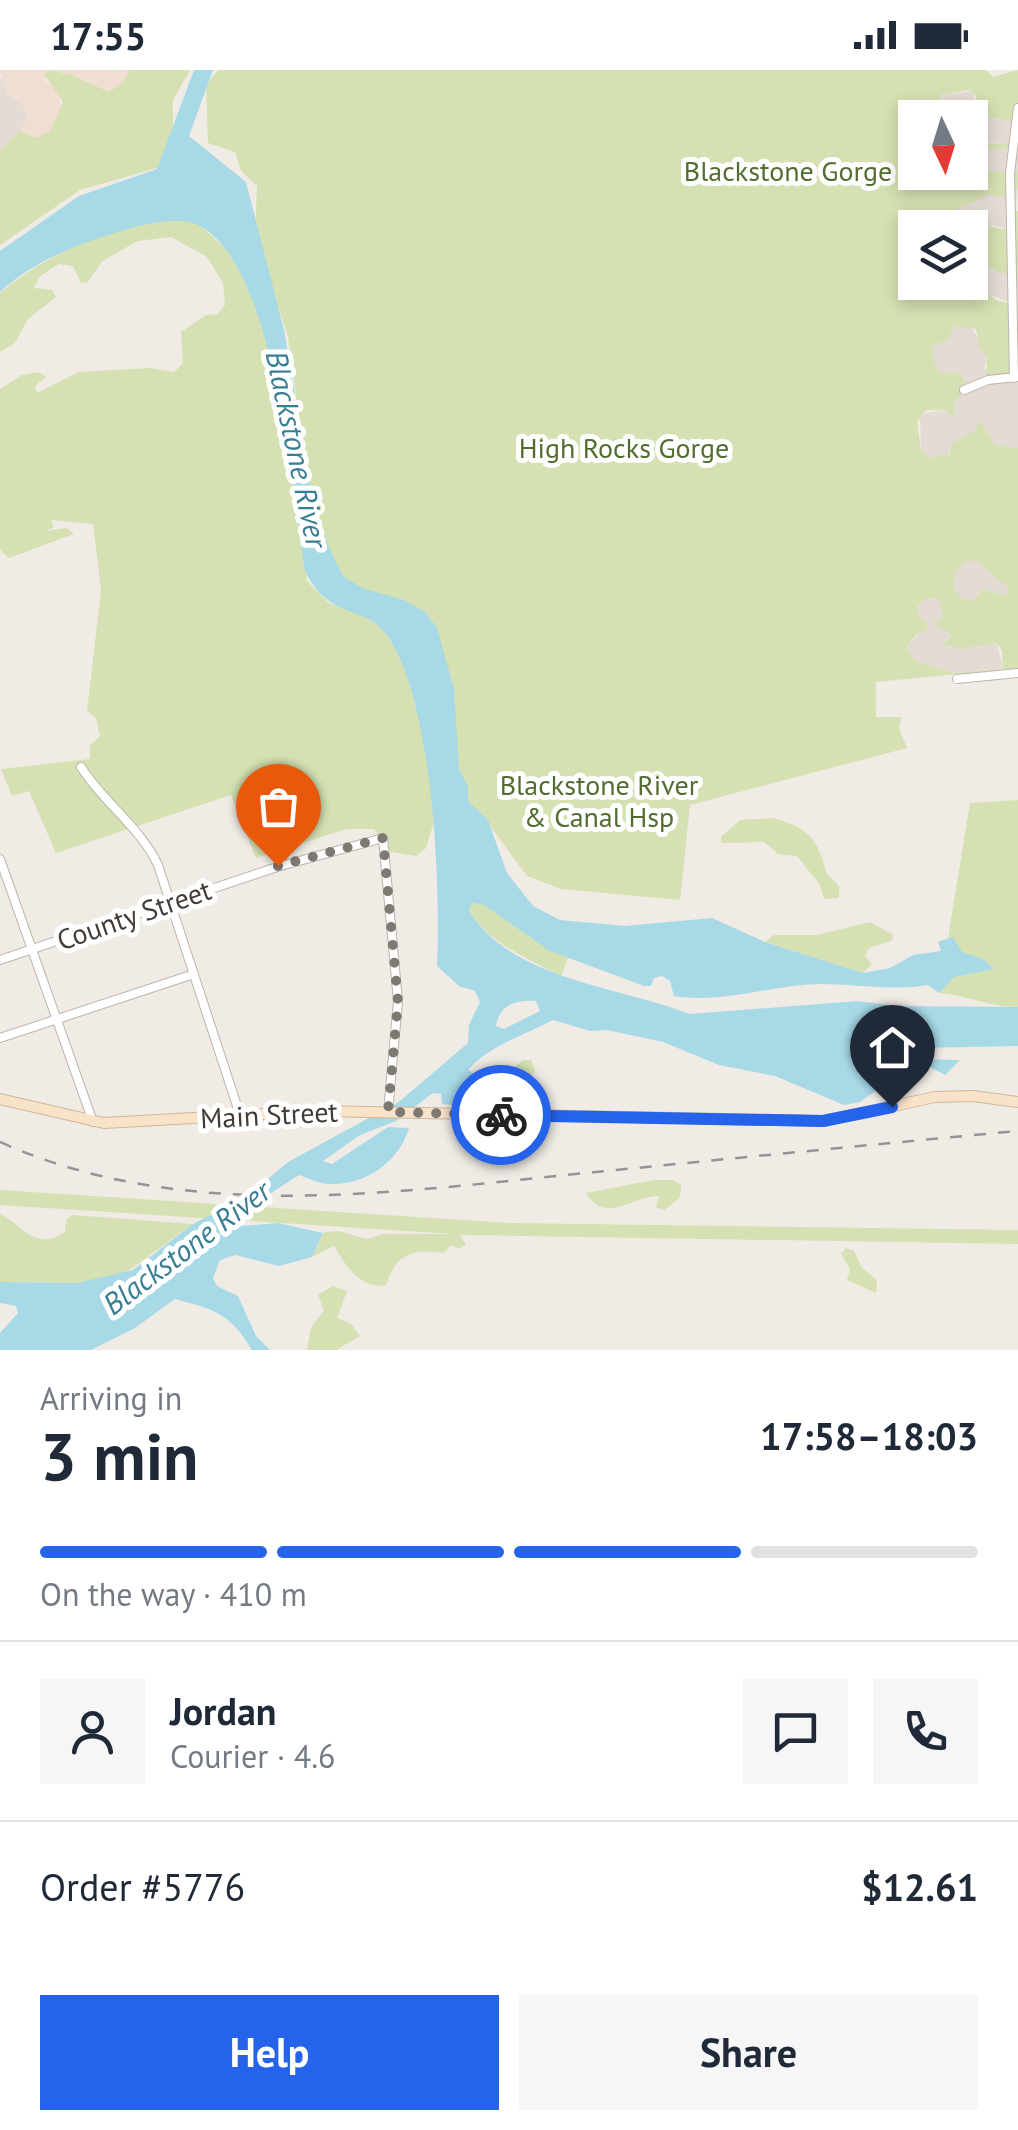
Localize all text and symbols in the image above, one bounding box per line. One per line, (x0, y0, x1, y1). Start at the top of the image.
text: 17:55 (50, 11, 146, 60)
north arrow (898, 100, 988, 190)
map controls (898, 100, 988, 300)
park label: Blackstone Gorge (684, 152, 892, 189)
button: layers (898, 210, 988, 300)
water label: Blackstone River (258, 347, 338, 553)
park label: High Rocks Gorge (519, 429, 729, 466)
pin (236, 764, 321, 867)
park label: Blackstone River & Canal Hsp (500, 766, 699, 835)
icon: bag (251, 779, 306, 834)
street label: County Street (52, 871, 216, 958)
pin (850, 1005, 935, 1108)
icon: home (865, 1020, 920, 1075)
courier (451, 1065, 551, 1165)
icon: bike (474, 1088, 529, 1143)
street label: Main Street (199, 1092, 339, 1137)
water label: Blackstone River (94, 1170, 280, 1323)
text: Arriving in (40, 1377, 182, 1419)
text: 17:58–18:03 (760, 1411, 978, 1460)
text: 3 min (40, 1414, 199, 1498)
text: On the way · 410 m (40, 1573, 307, 1615)
button: person (40, 1679, 145, 1784)
button: chat (743, 1679, 848, 1784)
button: phone (873, 1679, 978, 1784)
text: Jordan (170, 1686, 276, 1735)
text: Courier · 4.6 (170, 1735, 336, 1777)
text: Order #5776 (40, 1862, 245, 1911)
text: $12.61 (861, 1862, 978, 1911)
button: Help (40, 1995, 499, 2110)
button: Share (519, 1995, 978, 2110)

